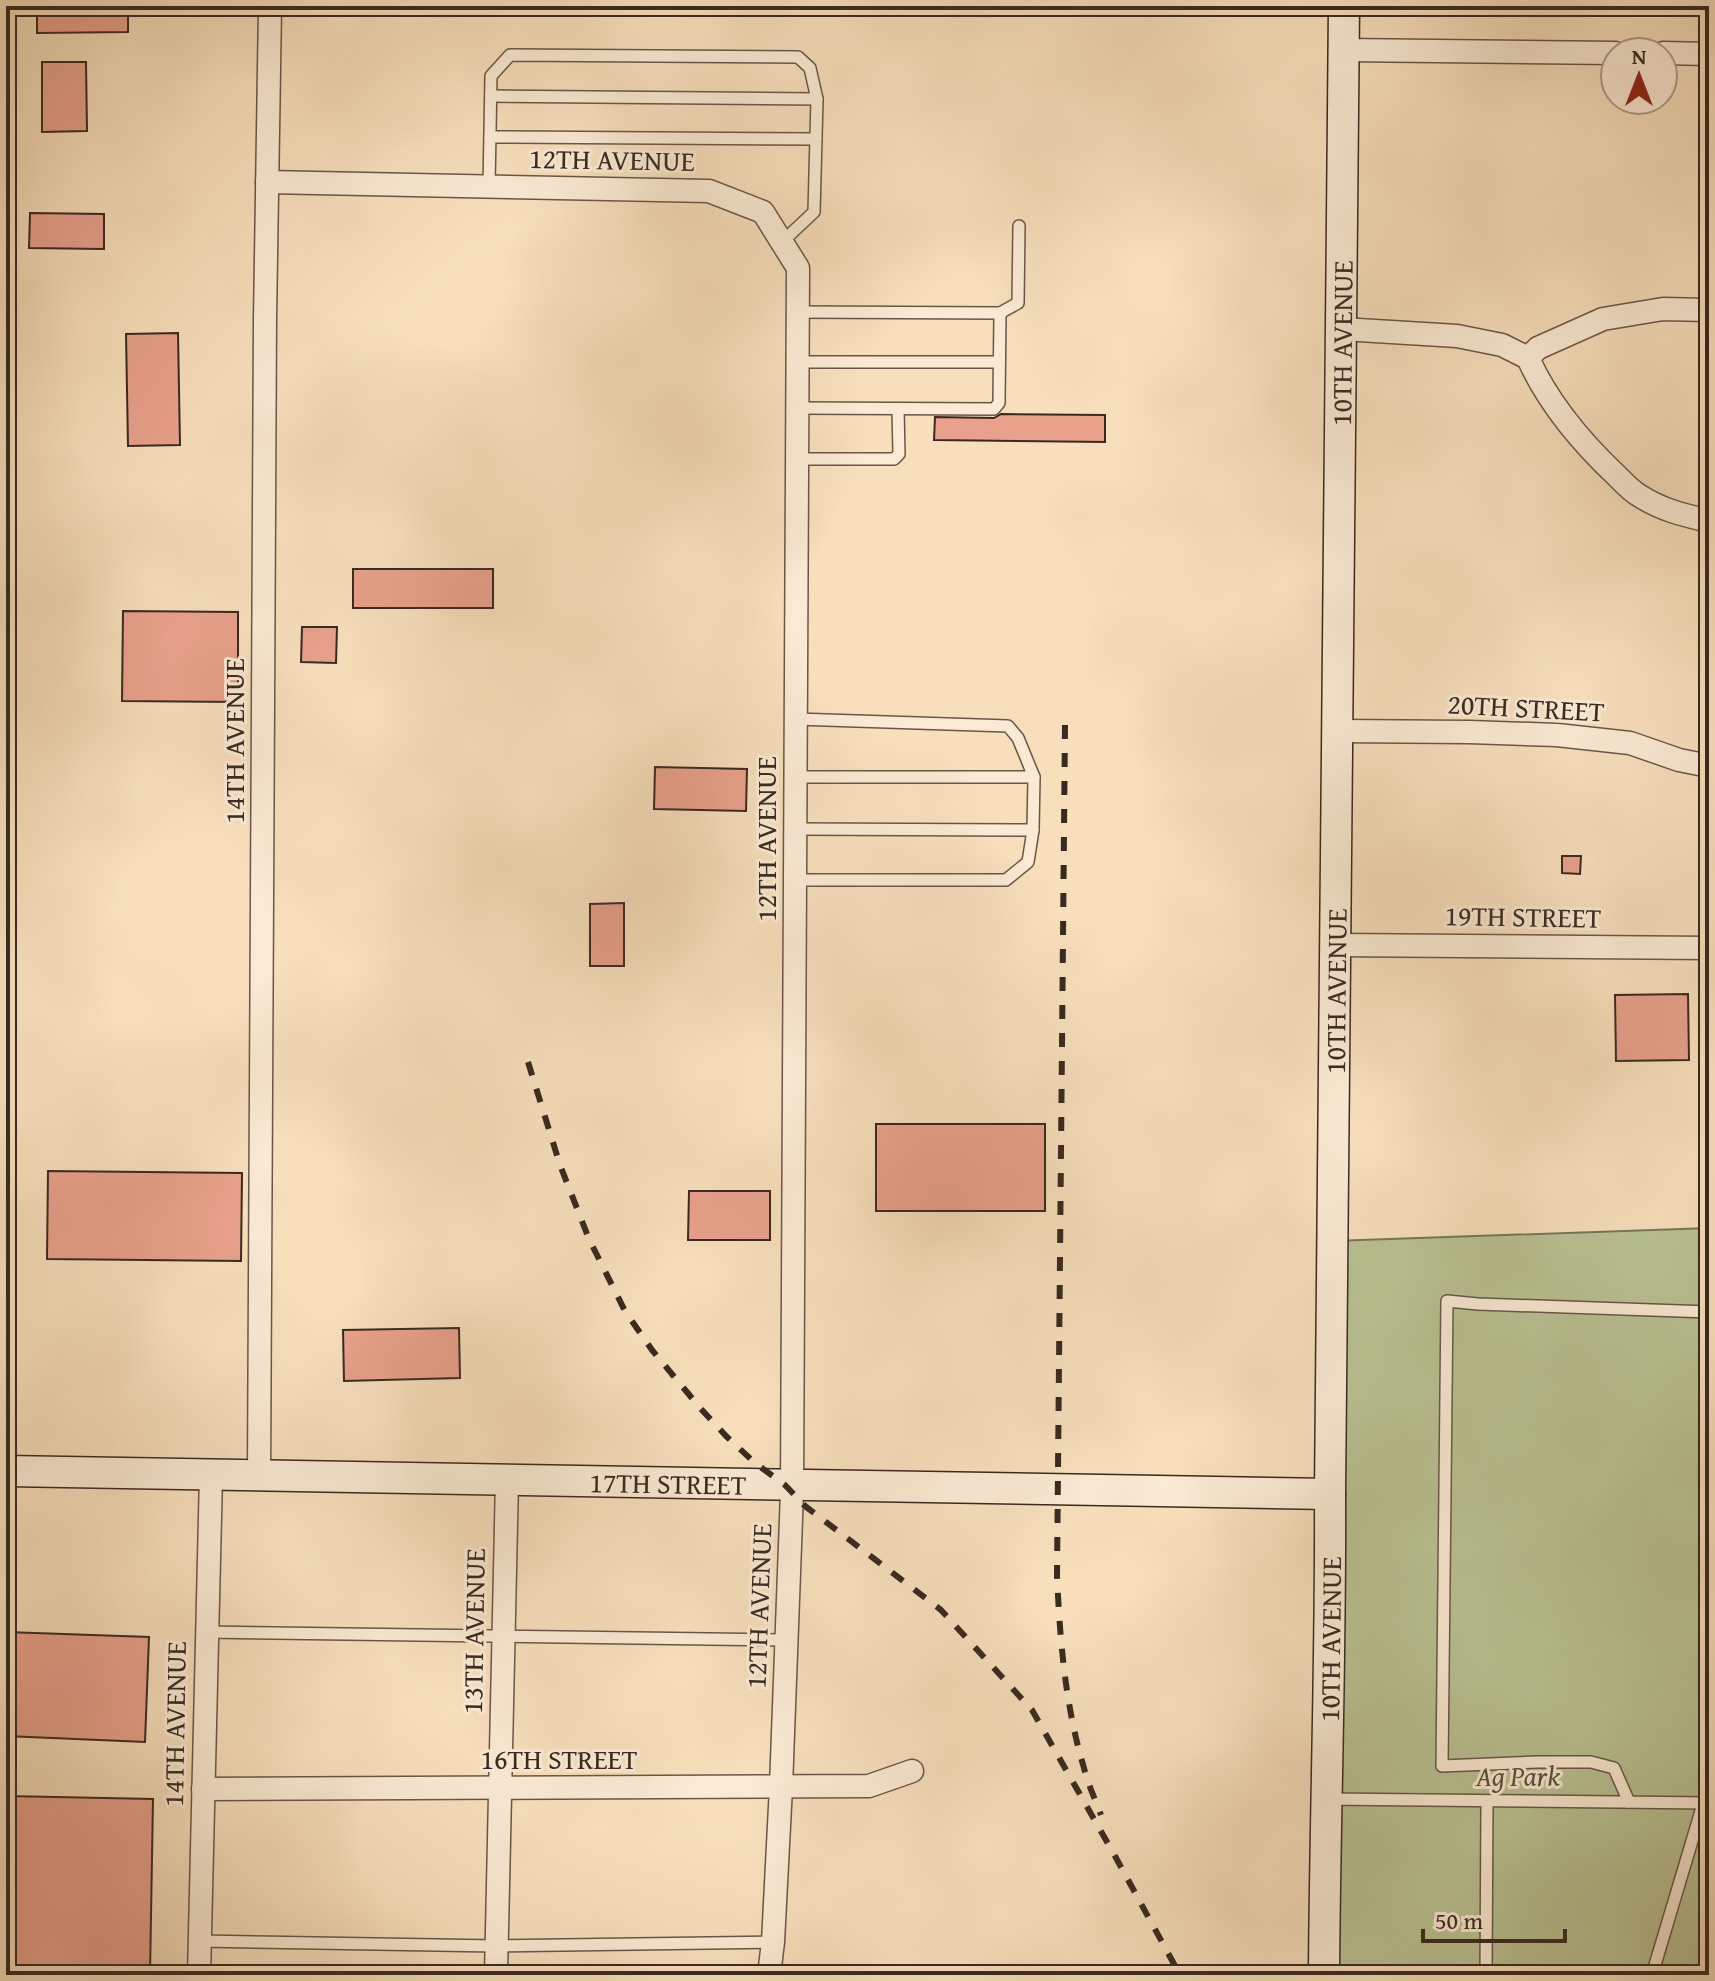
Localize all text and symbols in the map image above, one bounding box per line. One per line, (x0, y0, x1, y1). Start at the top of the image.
north arrow (1599, 36, 1679, 116)
text: N (1632, 40, 1647, 72)
street label: 12TH AVENUE (529, 137, 695, 181)
street label: 10TH AVENUE (1320, 260, 1362, 426)
street label: 14TH AVENUE (213, 658, 254, 824)
street label: 20TH STREET (1447, 682, 1606, 732)
street label: 12TH AVENUE (745, 756, 786, 922)
street label: 19TH STREET (1444, 894, 1602, 938)
street label: 10TH AVENUE (1313, 908, 1356, 1074)
street label: 17TH STREET (589, 1461, 747, 1504)
street label: 12TH AVENUE (735, 1523, 781, 1689)
street label: 13TH AVENUE (451, 1548, 495, 1714)
street label: 10TH AVENUE (1307, 1556, 1351, 1722)
street label: 14TH AVENUE (152, 1641, 196, 1807)
street label: 16TH STREET (481, 1738, 638, 1779)
park label: Ag Park (1475, 1755, 1560, 1796)
scale bar (1423, 1893, 1565, 1943)
text: 50 m (1435, 1903, 1483, 1938)

